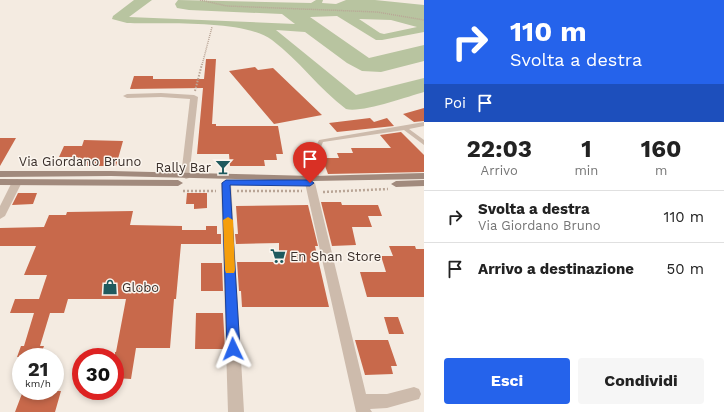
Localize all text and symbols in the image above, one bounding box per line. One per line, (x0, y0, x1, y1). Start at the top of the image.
text: 110 m (510, 15, 587, 48)
icon: right (444, 16, 496, 68)
text: Svolta a destra (510, 49, 642, 70)
icon: arrive (474, 92, 496, 114)
text: Poi (444, 94, 466, 112)
text: 22:03 (467, 135, 532, 163)
text: 1 (581, 135, 592, 163)
text: 160 (641, 135, 681, 163)
pin (293, 142, 327, 183)
icon: arrive (299, 148, 321, 170)
street label: Via Giordano Bruno (19, 154, 141, 169)
bar icon: Rally Bar (214, 158, 232, 176)
place label: Rally Bar (155, 160, 211, 175)
text: Arrivo (481, 163, 518, 178)
text: min (574, 163, 598, 178)
text: m (655, 163, 667, 178)
text: Svolta a destra (478, 200, 590, 218)
icon: right (444, 206, 466, 228)
text: 110 m (664, 208, 704, 226)
text: Via Giordano Bruno (478, 218, 601, 233)
supermarket icon: En Shan Store (269, 247, 287, 265)
place label: En Shan Store (290, 249, 381, 264)
icon: arrive (444, 258, 466, 280)
text: Arrivo a destinazione (478, 260, 634, 278)
text: 50 m (667, 260, 704, 278)
shop icon: Globo (101, 278, 119, 296)
place label: Globo (122, 280, 159, 295)
position arrow (212, 328, 254, 370)
speed limit sign: 30 (72, 348, 124, 400)
text: 21 (28, 357, 48, 381)
button: Esci (444, 358, 570, 404)
button: Condividi (578, 358, 704, 404)
text: km/h (25, 378, 51, 389)

